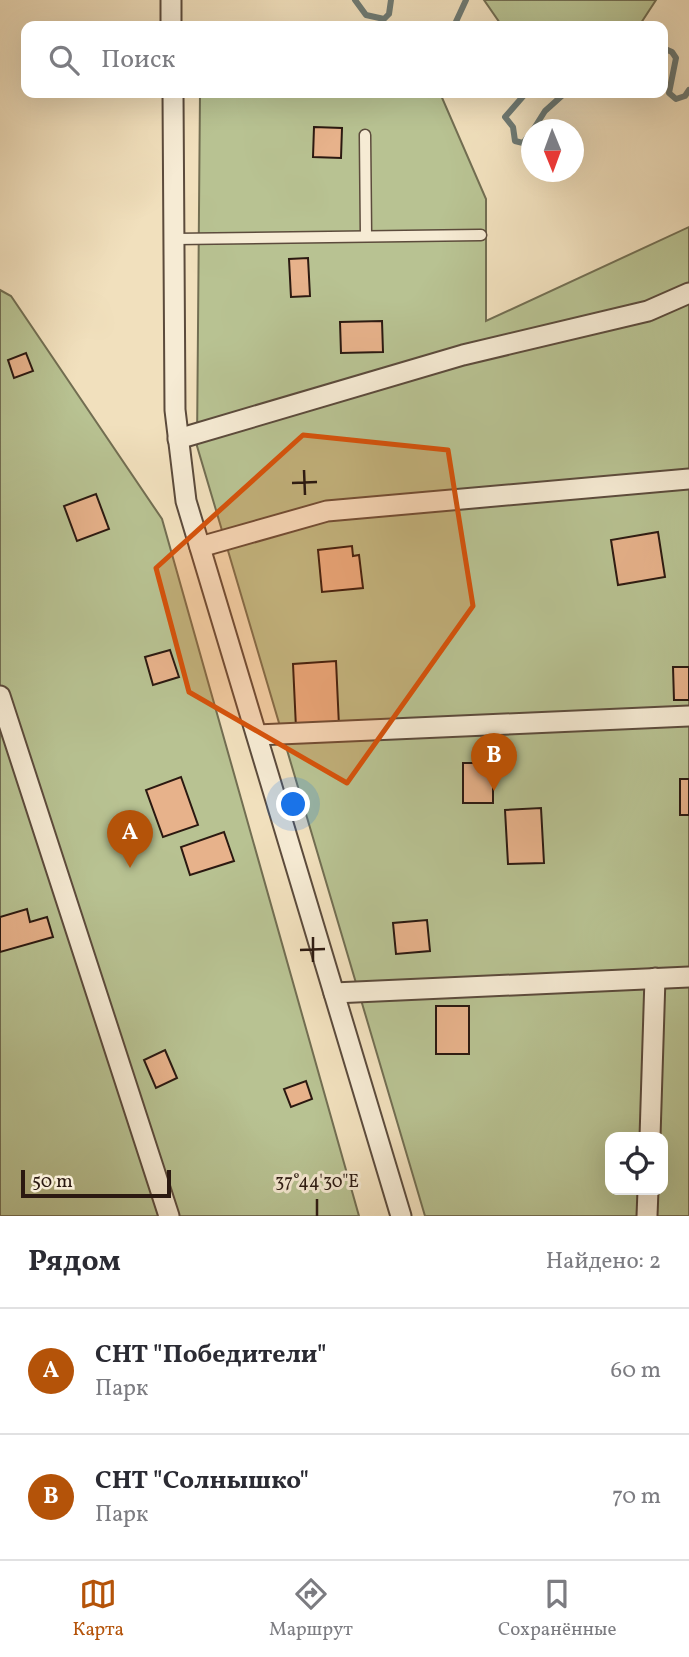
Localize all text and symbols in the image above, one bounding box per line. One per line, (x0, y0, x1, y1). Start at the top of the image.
search box (21, 21, 668, 98)
icon: search (45, 41, 83, 79)
text: Поиск (101, 42, 175, 78)
north arrow (521, 119, 584, 182)
pin: B (471, 733, 517, 791)
your location (276, 787, 310, 821)
pin: A (107, 810, 153, 868)
map controls (605, 1132, 668, 1195)
button: locate (605, 1132, 668, 1195)
scale bar (21, 1167, 172, 1199)
text: 50 m (32, 1169, 73, 1195)
text: 37°44'30"E (275, 1170, 359, 1195)
text: Рядом (28, 1241, 121, 1283)
text: Найдено: 2 (546, 1246, 661, 1278)
text: СНТ "Победители" (95, 1337, 327, 1373)
text: A (43, 1355, 59, 1387)
text: 60 m (611, 1355, 661, 1387)
text: Парк (95, 1373, 148, 1405)
text: СНТ "Солнышко" (95, 1463, 309, 1499)
text: B (43, 1481, 59, 1513)
text: 70 m (612, 1481, 661, 1513)
text: Парк (95, 1499, 148, 1531)
tab: Карта (73, 1575, 124, 1643)
tab: Маршрут (269, 1575, 353, 1643)
tab: Сохранённые (498, 1575, 616, 1643)

